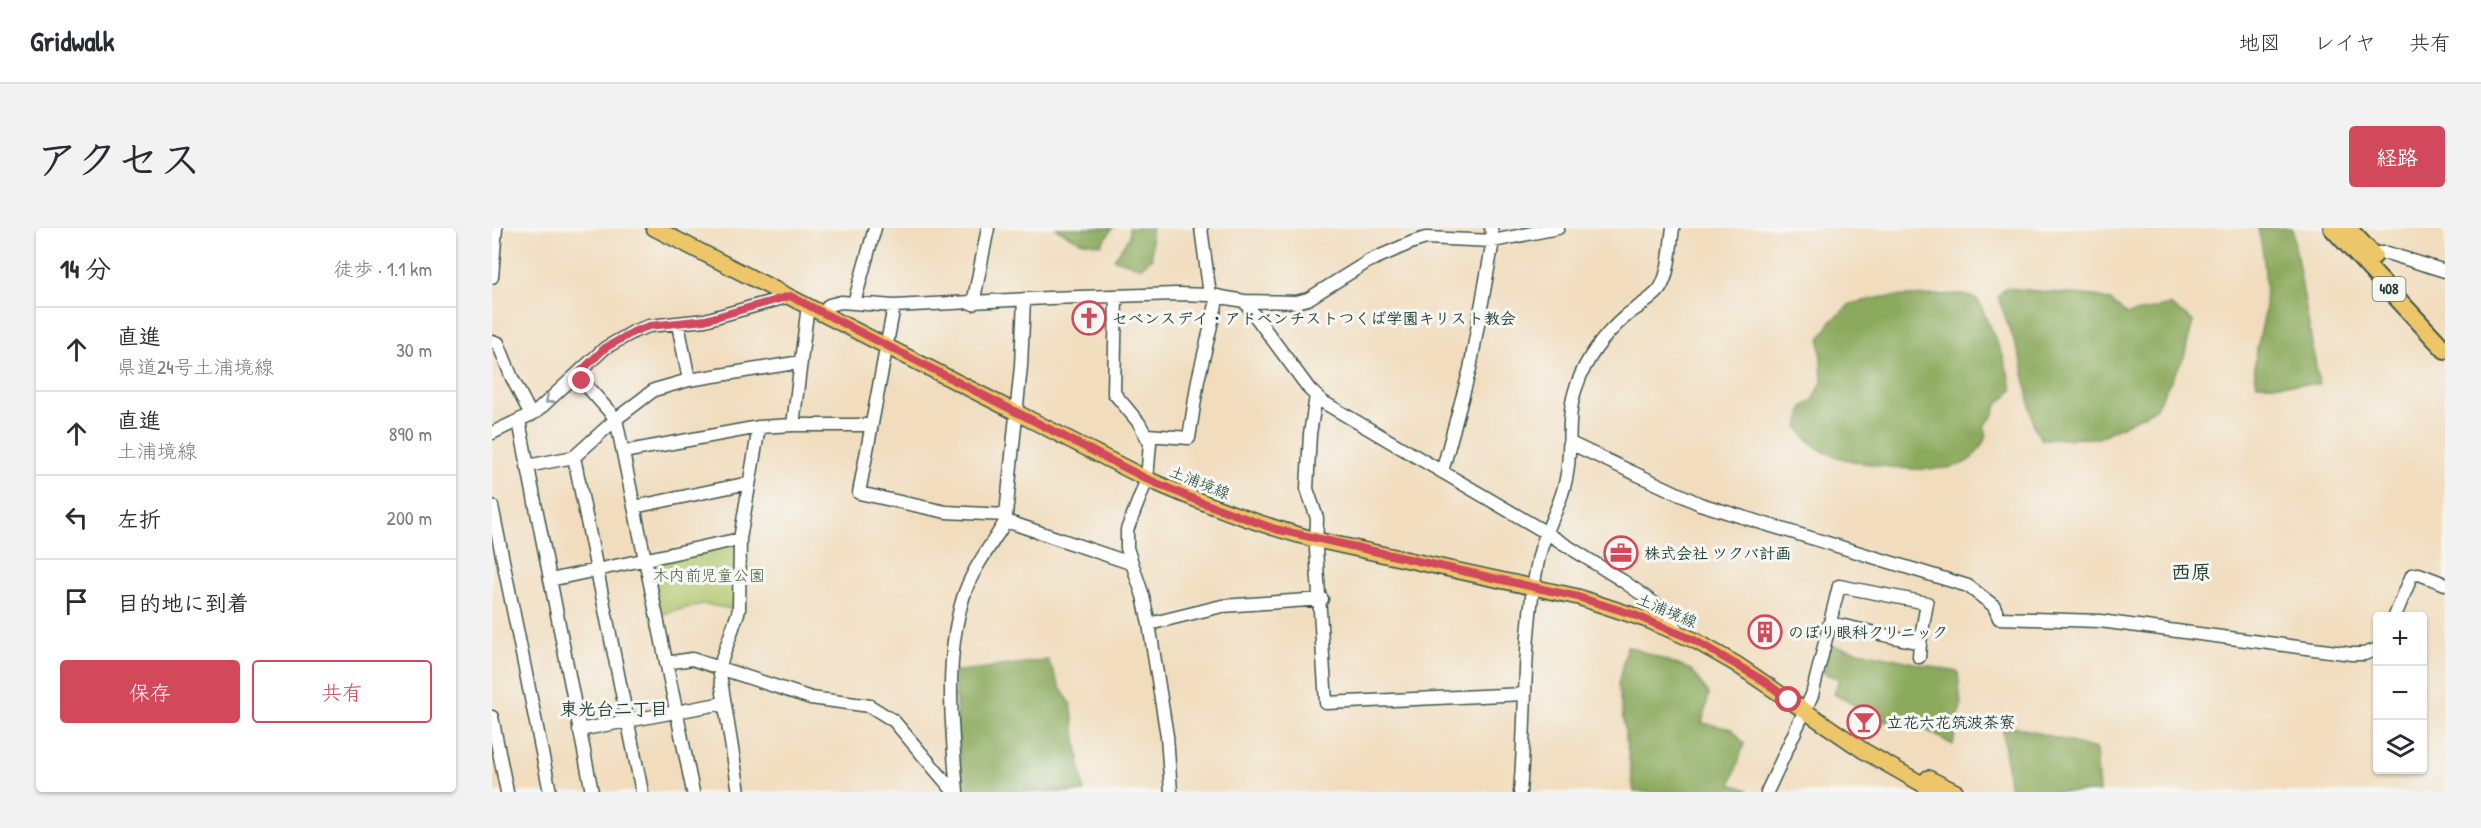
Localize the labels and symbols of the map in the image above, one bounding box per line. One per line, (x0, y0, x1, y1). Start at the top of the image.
road number: 408 (2372, 277, 2406, 301)
church icon: セベンスデイ・アドベンチストつくば学園キリスト教会 (1071, 300, 1107, 336)
place label: セベンスデイ・アドベンチストつくば学園キリスト教会 (1112, 307, 1516, 329)
route end (568, 367, 594, 393)
one-way arrow (545, 393, 556, 404)
street label: 土浦境線 (1166, 460, 1234, 504)
office icon: 株式会社 ツクバ計画 (1603, 535, 1639, 571)
place label: 株式会社 ツクバ計画 (1644, 542, 1791, 564)
district label: 西原 (2171, 558, 2211, 585)
park label: 木内前児童公園 (653, 564, 765, 586)
street label: 土浦境線 (1633, 587, 1701, 633)
building icon: のぼり眼科クリニック (1747, 614, 1783, 650)
place label: のぼり眼科クリニック (1788, 621, 1948, 643)
route start (1775, 686, 1801, 712)
district label: 東光台二丁目 (560, 696, 668, 721)
bar icon: 立花六花筑波茶寮 (1846, 704, 1882, 740)
place label: 立花六花筑波茶寮 (1887, 711, 2015, 733)

